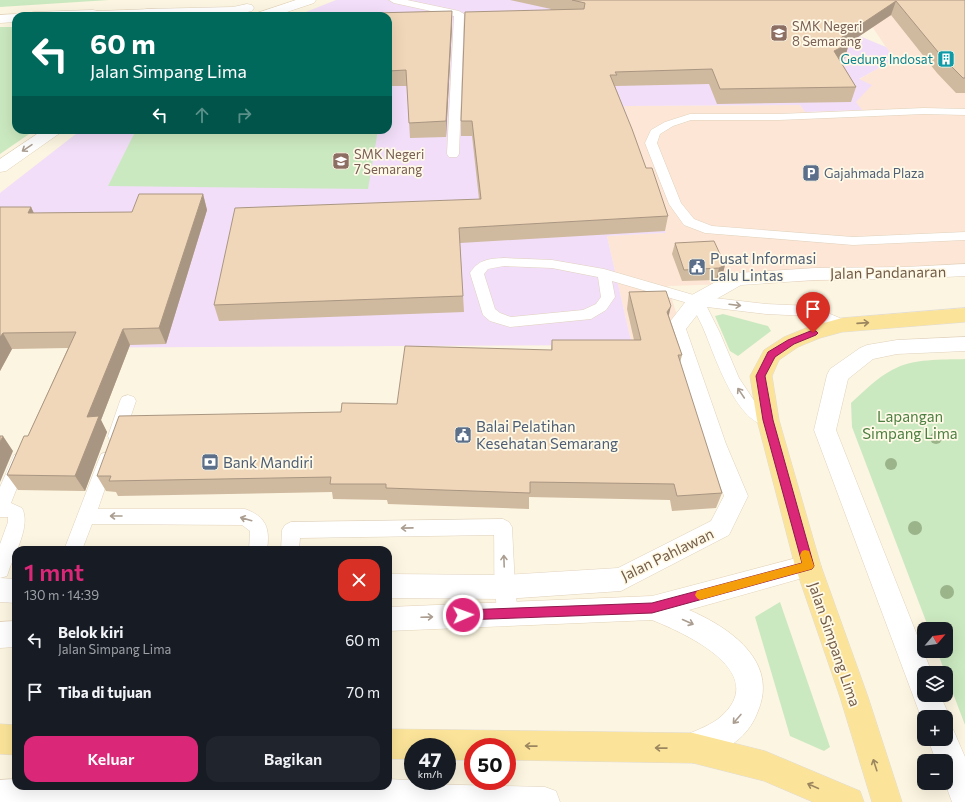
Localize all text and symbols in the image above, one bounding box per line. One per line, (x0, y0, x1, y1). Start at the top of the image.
place label: SMK Negeri 8 Semarang (792, 18, 862, 49)
school or university icon: SMK Negeri 8 Semarang (769, 23, 789, 43)
text: 60 m (90, 26, 156, 60)
icon: left (24, 28, 76, 80)
building icon: Gedung Indosat (936, 49, 956, 69)
place label: Gedung Indosat (841, 51, 933, 67)
text: Jalan Simpang Lima (90, 60, 247, 82)
icon: left (149, 104, 171, 126)
icon: ahead (191, 104, 213, 126)
icon: right (233, 104, 255, 126)
one-way arrow (22, 144, 33, 152)
place label: SMK Negeri 7 Semarang (354, 146, 424, 177)
school or university icon: SMK Negeri 7 Semarang (331, 151, 351, 171)
parking icon: Gajahmada Plaza (801, 163, 821, 183)
place label: Gajahmada Plaza (824, 165, 924, 181)
place label: Pusat Informasi Lalu Lintas (710, 249, 816, 284)
public building icon: Pusat Informasi Lalu Lintas (687, 257, 707, 277)
street label: Jalan Pandanaran (830, 262, 946, 282)
pin (796, 292, 830, 333)
icon: arrive (802, 298, 824, 320)
one-way arrow (728, 301, 741, 309)
one-way arrow (856, 320, 869, 327)
one-way arrow (737, 388, 745, 399)
park label: Lapangan Simpang Lima (862, 407, 958, 442)
place label: Balai Pelatihan Kesehatan Semarang (476, 417, 618, 452)
public building icon: Balai Pelatihan Kesehatan Semarang (453, 425, 473, 445)
bank icon: Bank Mandiri (200, 452, 220, 472)
place label: Bank Mandiri (223, 453, 313, 471)
one-way arrow (110, 512, 123, 520)
one-way arrow (239, 515, 252, 522)
one-way arrow (401, 524, 414, 532)
street label: Jalan Pahlawan (618, 524, 716, 584)
one-way arrow (500, 555, 507, 568)
text: 1 mnt (24, 557, 84, 586)
button: close (338, 559, 380, 601)
street label: Jalan Simpang Lima (805, 579, 865, 709)
text: 130 m · 14:39 (24, 587, 99, 603)
position arrow (442, 594, 484, 636)
one-way arrow (420, 613, 433, 621)
one-way arrow (682, 619, 694, 626)
north arrow (917, 622, 953, 658)
map controls (917, 622, 953, 790)
text: Belok kiri (58, 623, 124, 641)
icon: left (24, 629, 46, 651)
text: 60 m (345, 631, 380, 649)
text: Jalan Simpang Lima (58, 641, 171, 657)
button: layers (917, 666, 953, 702)
icon: arrive (24, 681, 46, 703)
text: Tiba di tujuan (58, 683, 152, 701)
text: 70 m (346, 683, 380, 701)
button: + (917, 710, 953, 746)
one-way arrow (732, 713, 741, 724)
button: Keluar (24, 736, 198, 782)
button: Bagikan (206, 736, 380, 782)
speed limit sign: 50 (464, 738, 516, 790)
one-way arrow (525, 742, 538, 750)
one-way arrow (655, 744, 668, 752)
text: 47 (419, 747, 441, 771)
button: − (917, 754, 953, 790)
one-way arrow (871, 758, 878, 771)
text: km/h (418, 768, 442, 780)
one-way arrow (808, 782, 820, 789)

